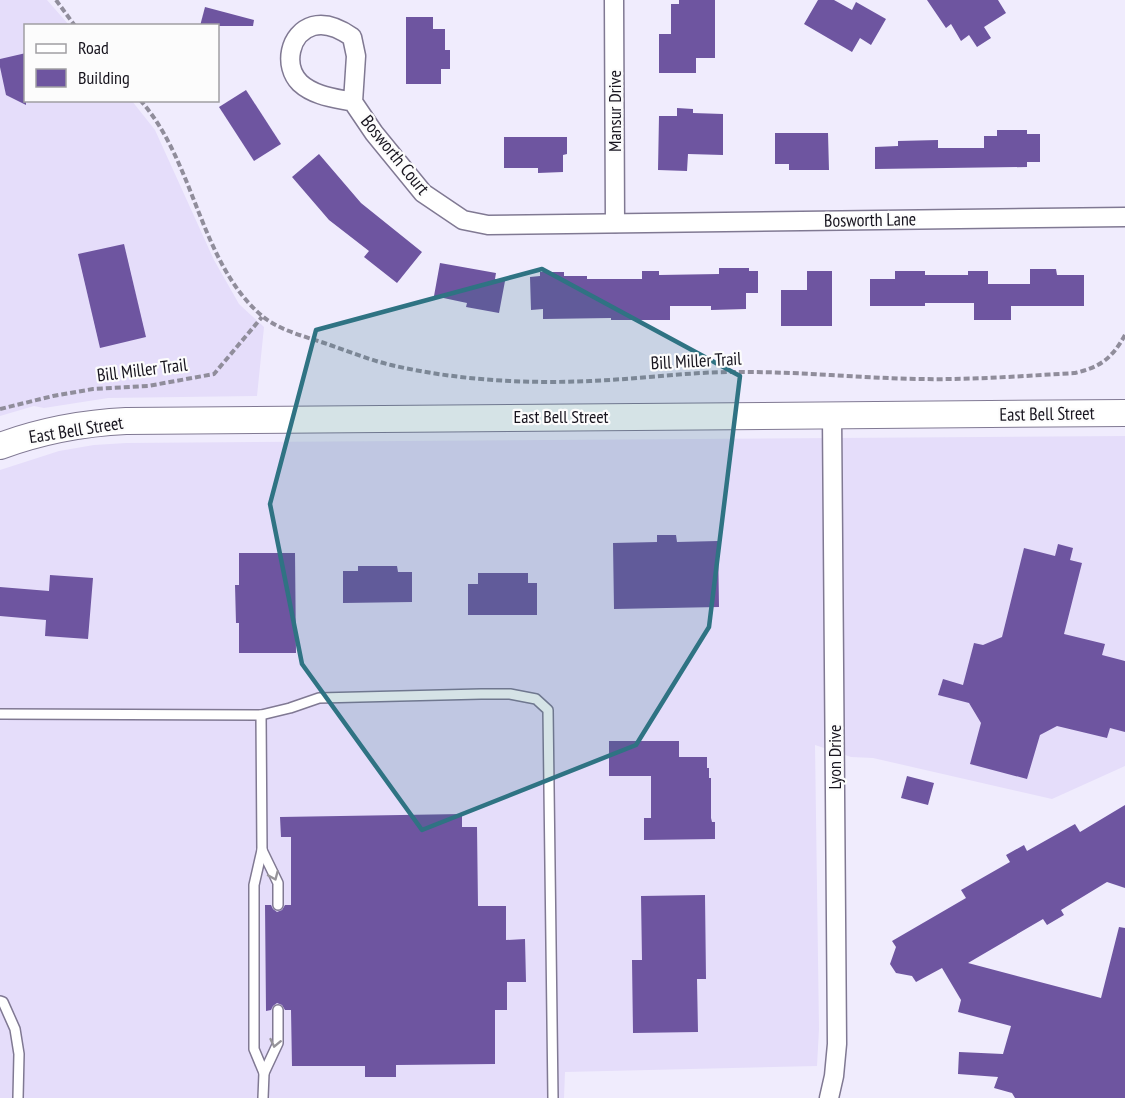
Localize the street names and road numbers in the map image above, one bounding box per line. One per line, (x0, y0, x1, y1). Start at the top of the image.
street label: Mansur Drive (603, 70, 626, 152)
street label: Bosworth Court (356, 110, 435, 199)
street label: Bosworth Lane (824, 207, 916, 232)
street label: Bill Miller Trail (650, 347, 743, 374)
street label: Bill Miller Trail (95, 352, 189, 386)
street label: East Bell Street (999, 401, 1095, 426)
street label: East Bell Street (513, 405, 609, 428)
street label: East Bell Street (27, 411, 125, 448)
street label: Lyon Drive (823, 724, 846, 790)

